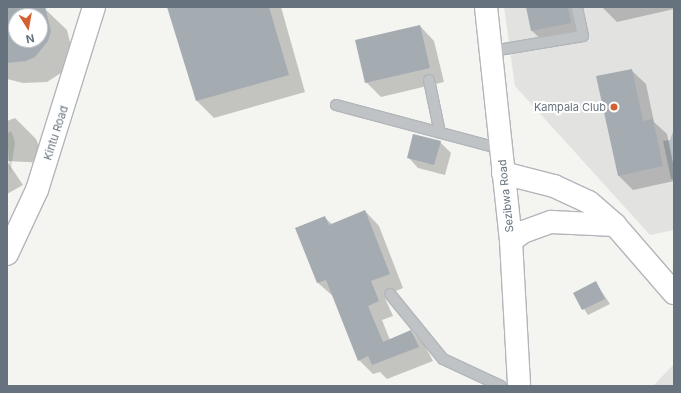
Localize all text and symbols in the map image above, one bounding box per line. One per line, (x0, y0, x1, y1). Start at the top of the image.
north arrow (8, 8, 48, 48)
text: N (25, 31, 36, 46)
place label: Kampala Club (534, 100, 606, 114)
marker: Kampala Club (609, 102, 619, 112)
street label: Kintu Road (41, 104, 71, 162)
street label: Sezibwa Road (496, 159, 516, 233)

